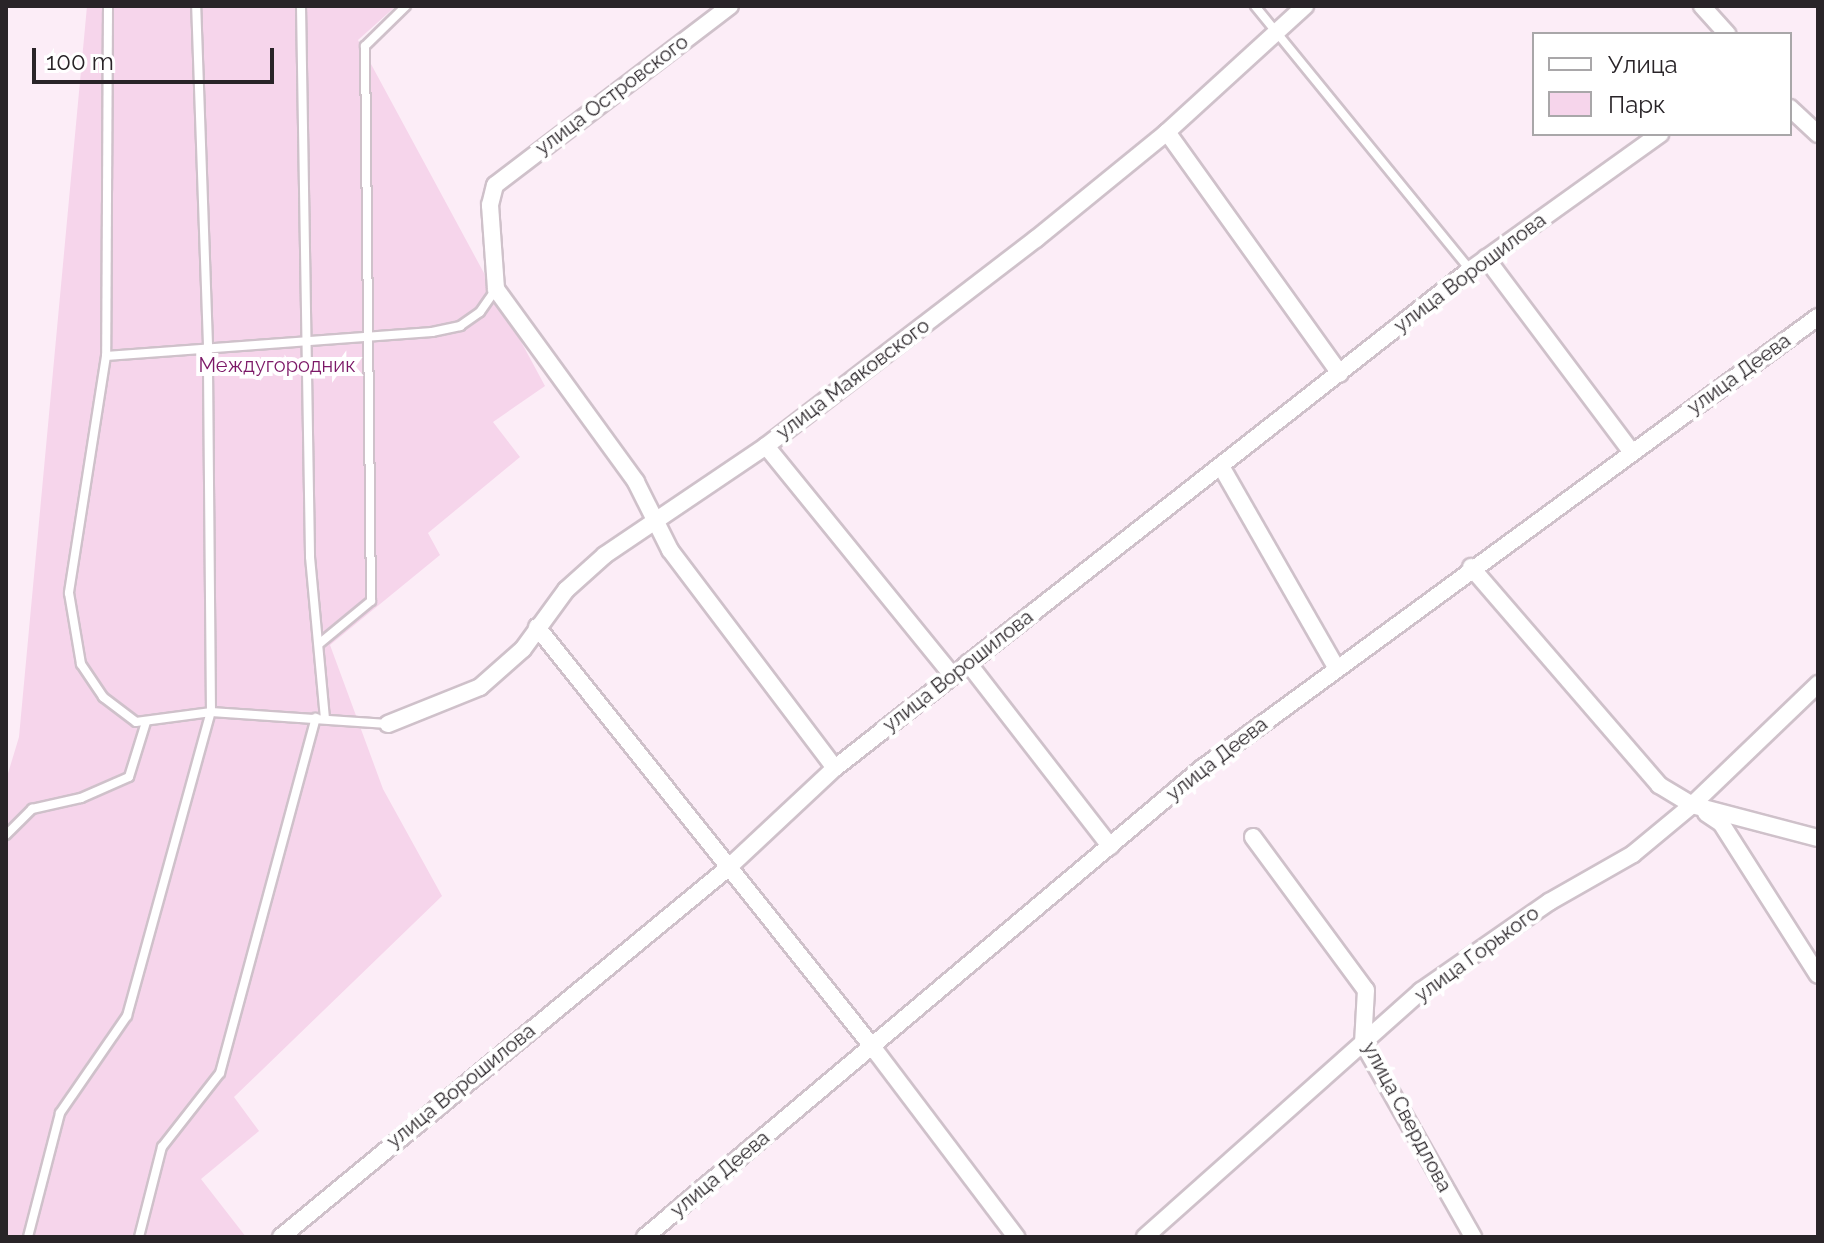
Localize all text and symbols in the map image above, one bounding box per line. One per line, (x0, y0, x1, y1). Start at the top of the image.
street label: улица Островского (531, 30, 693, 160)
scale bar (36, 32, 278, 82)
legend (1532, 32, 1792, 136)
text: 100 m (46, 47, 114, 76)
text: Улица (1608, 50, 1678, 79)
text: Парк (1608, 90, 1666, 119)
street label: улица Ворошилова (1389, 208, 1551, 338)
street label: улица Маяковского (772, 314, 934, 444)
street label: улица Деева (1683, 329, 1795, 419)
park label: Междугородник (198, 353, 356, 377)
street label: улица Ворошилова (878, 605, 1038, 737)
street label: улица Деева (1162, 712, 1272, 806)
street label: улица Горького (1410, 901, 1544, 1007)
street label: улица Ворошилова (382, 1019, 540, 1153)
street label: улица Свердлова (1357, 1038, 1457, 1196)
street label: улица Деева (666, 1126, 774, 1222)

